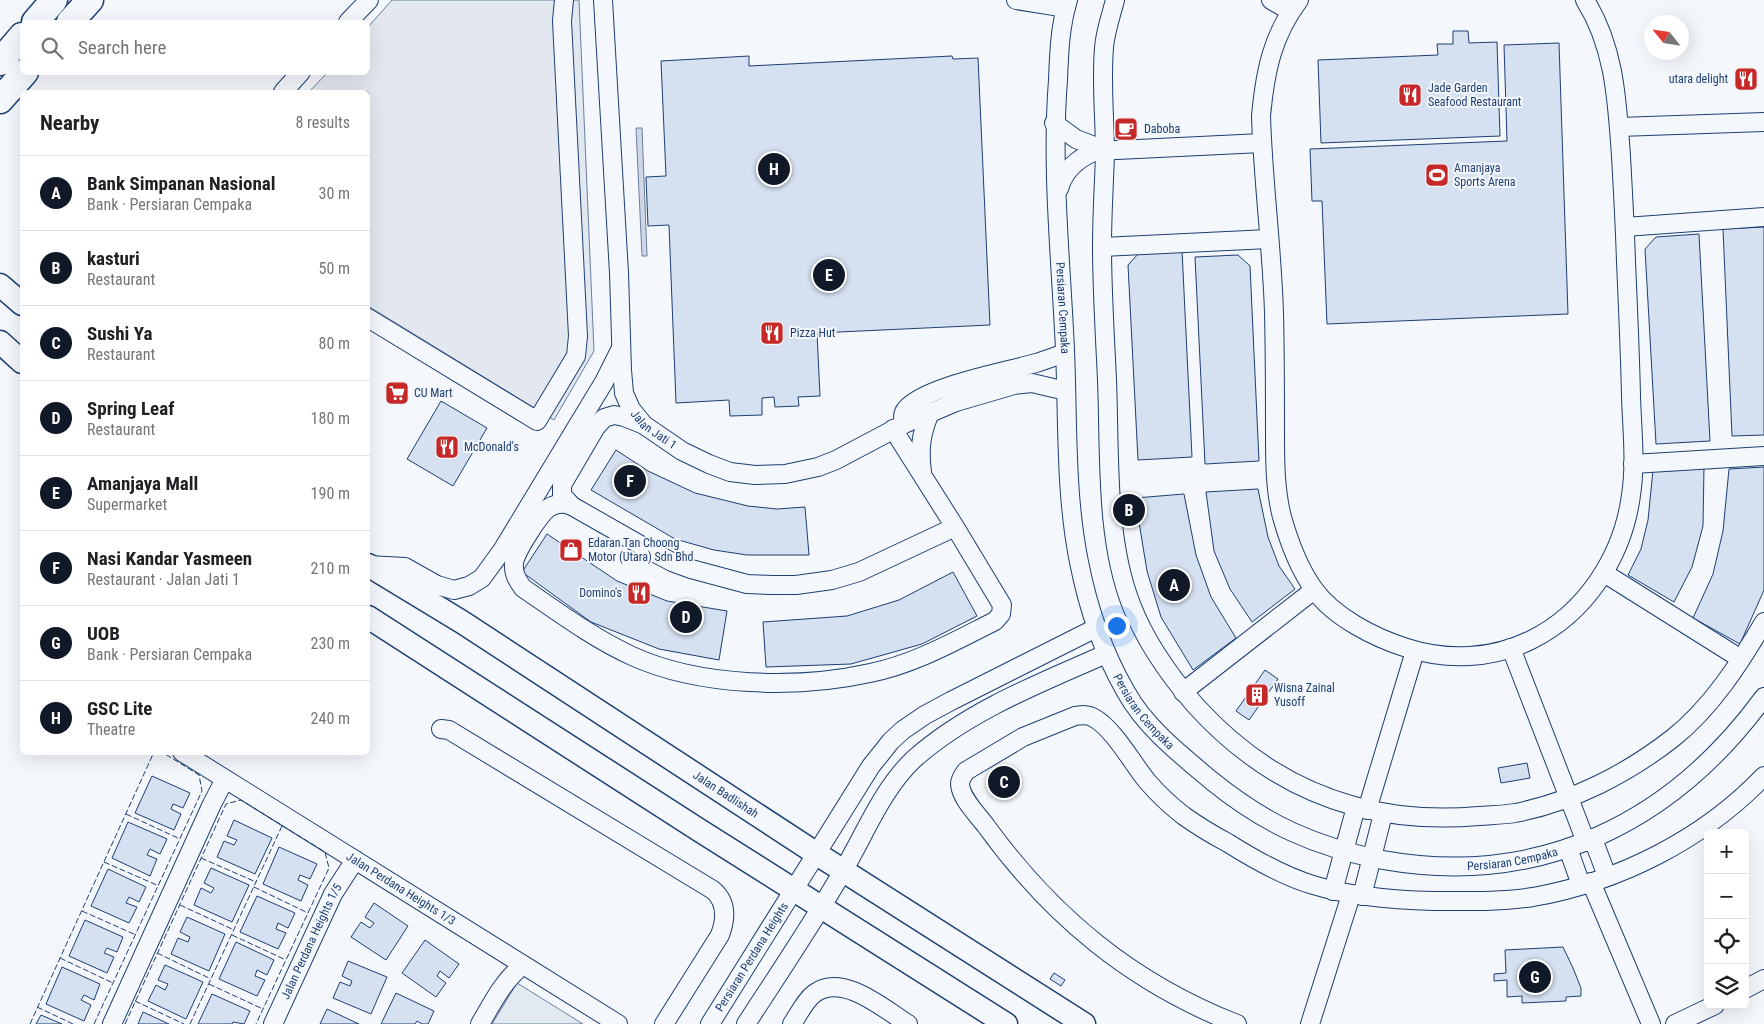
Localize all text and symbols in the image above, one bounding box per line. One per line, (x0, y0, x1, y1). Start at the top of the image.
north arrow (1644, 15, 1689, 60)
search box (20, 20, 370, 75)
icon: search (38, 34, 66, 62)
text: Search here (78, 36, 166, 59)
restaurant icon: utara delight (1733, 66, 1759, 92)
place label: utara delight (1669, 72, 1728, 86)
place label: Jade Garden Seafood Restaurant (1428, 81, 1522, 109)
restaurant icon: Jade Garden Seafood Restaurant (1397, 82, 1423, 108)
text: Nearby (40, 111, 99, 135)
text: 8 results (295, 113, 350, 132)
cafe icon: Daboba (1113, 116, 1139, 142)
place label: Daboba (1144, 122, 1180, 136)
pin: H (758, 150, 790, 188)
place label: Amanjaya Sports Arena (1454, 161, 1516, 189)
sports icon: Amanjaya Sports Arena (1424, 162, 1450, 188)
text: Bank Simpanan Nasional (87, 172, 276, 195)
text: A (51, 184, 61, 203)
text: 30 m (318, 184, 350, 203)
text: Bank · Persiaran Cempaka (87, 195, 252, 214)
text: kasturi (87, 247, 140, 270)
pin: E (813, 256, 845, 294)
text: B (52, 259, 60, 278)
text: 50 m (318, 259, 350, 278)
street label: Persiaran Cempaka (1053, 262, 1072, 354)
text: Restaurant (87, 270, 155, 289)
restaurant icon: Pizza Hut (759, 320, 785, 346)
text: Sushi Ya (87, 322, 152, 345)
place label: Pizza Hut (790, 326, 836, 340)
text: C (51, 334, 61, 353)
text: 80 m (318, 334, 350, 353)
text: Restaurant (87, 345, 155, 364)
supermarket icon: CU Mart (384, 380, 410, 406)
place label: CU Mart (414, 386, 453, 400)
text: Spring Leaf (87, 397, 174, 420)
street label: Jalan Jati 1 (628, 407, 679, 452)
text: D (51, 409, 61, 428)
text: 180 m (311, 409, 350, 428)
text: Restaurant (87, 420, 155, 439)
restaurant icon: McDonald's (434, 434, 460, 460)
place label: McDonald's (464, 440, 519, 454)
pin: F (614, 462, 646, 500)
text: Amanjaya Mall (87, 472, 198, 495)
text: E (52, 484, 60, 503)
text: 190 m (311, 484, 350, 503)
pin: B (1113, 491, 1145, 529)
text: Supermarket (87, 495, 167, 514)
place label: Edaran Tan Choong Motor (Utara) Sdn Bhd (588, 536, 694, 564)
shop icon: Edaran Tan Choong Motor (Utara) Sdn Bhd (558, 537, 584, 563)
text: Nasi Kandar Yasmeen (87, 547, 252, 570)
text: F (52, 559, 60, 578)
text: 210 m (311, 559, 350, 578)
pin: A (1158, 566, 1190, 604)
text: Restaurant · Jalan Jati 1 (87, 570, 240, 589)
restaurant icon: Domino's (626, 580, 652, 606)
place label: Domino's (579, 586, 622, 600)
pin: D (670, 598, 702, 636)
your location (1104, 613, 1130, 639)
text: UOB (87, 622, 120, 645)
text: G (51, 634, 61, 653)
text: 230 m (311, 634, 350, 653)
text: Bank · Persiaran Cempaka (87, 645, 252, 664)
street label: Persiaran Cempaka (1110, 671, 1177, 752)
place label: Wisna Zainal Yusoff (1274, 681, 1335, 709)
building icon: Wisna Zainal Yusoff (1244, 682, 1270, 708)
text: GSC Lite (87, 697, 152, 720)
text: H (51, 709, 61, 728)
text: 240 m (311, 709, 350, 728)
text: Theatre (87, 720, 135, 739)
pin: C (988, 763, 1020, 801)
street label: Jalan Badlishah (690, 768, 761, 821)
map controls (1704, 829, 1749, 1009)
button: + (1704, 829, 1749, 874)
street label: Persiaran Cempaka (1467, 845, 1560, 873)
street label: Jalan Perdana Heights 1/3 (344, 849, 458, 928)
button: − (1704, 874, 1749, 919)
street label: Jalan Perdana Heights 1/5 (278, 881, 345, 1002)
street label: Persiaran Perdana Heights (713, 900, 791, 1014)
button: locate (1704, 919, 1749, 964)
pin: G (1519, 958, 1551, 996)
button: layers (1704, 964, 1749, 1009)

